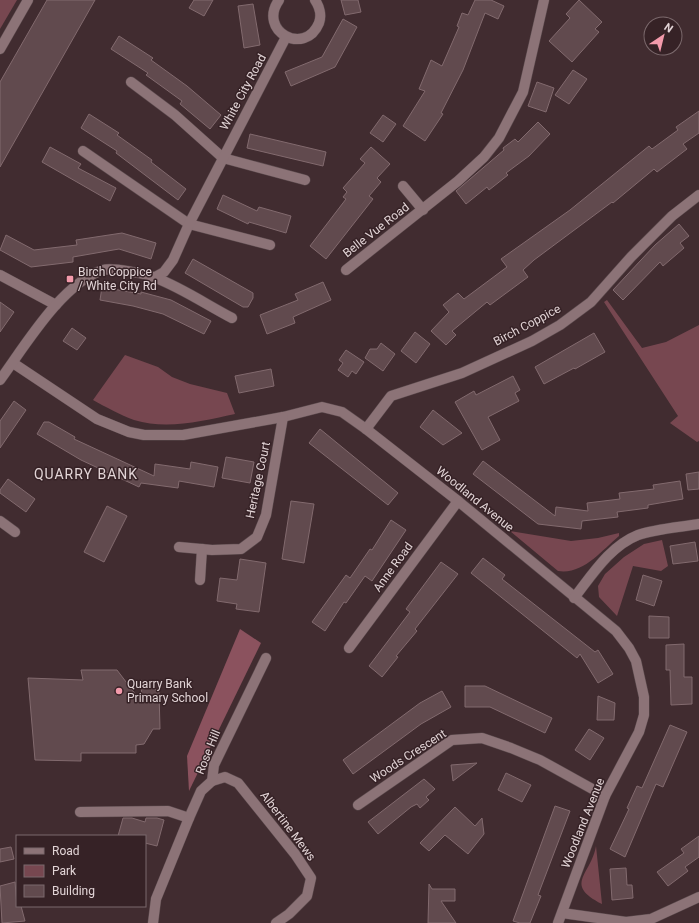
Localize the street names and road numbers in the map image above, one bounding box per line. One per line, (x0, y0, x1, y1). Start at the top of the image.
street label: White City Road (217, 52, 269, 132)
street label: Belle Vue Road (340, 200, 412, 260)
street label: Birch Coppice (491, 301, 563, 349)
street label: Heritage Court (243, 440, 273, 520)
street label: Woodland Avenue (433, 463, 517, 535)
street label: Anne Road (370, 539, 416, 595)
street label: Woods Crescent (367, 726, 449, 786)
street label: Rose Hill (193, 728, 223, 776)
street label: Woodland Avenue (559, 776, 607, 870)
street label: Albertine Mews (257, 789, 319, 863)

